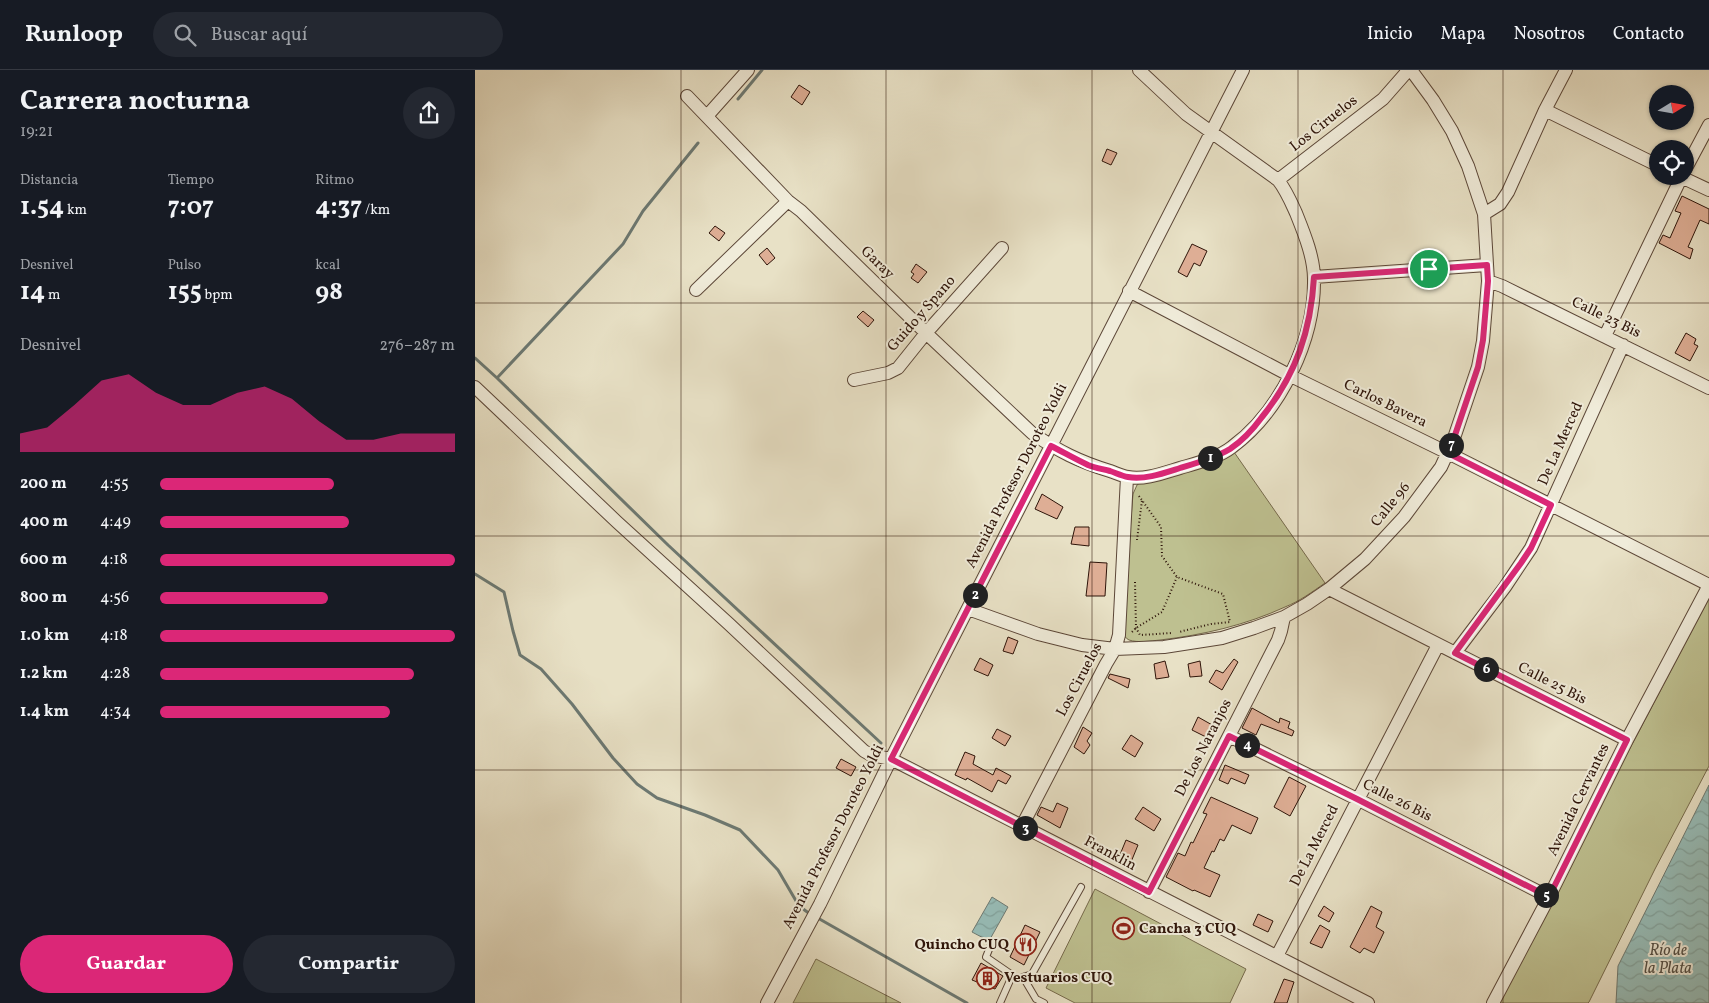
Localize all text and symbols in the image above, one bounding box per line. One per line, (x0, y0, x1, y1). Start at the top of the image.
search box (153, 12, 503, 57)
text: Runloop (25, 18, 123, 52)
icon: search (171, 21, 199, 49)
text: Buscar aquí (211, 22, 308, 48)
text: Inicio (1367, 22, 1413, 47)
text: Mapa (1441, 22, 1486, 47)
text: Nosotros (1514, 22, 1585, 47)
text: Contacto (1613, 22, 1684, 47)
text: Carrera nocturna (20, 82, 250, 121)
north arrow (1649, 85, 1694, 130)
map controls (1649, 85, 1694, 185)
button: share (403, 87, 455, 139)
street label: Los Ciruelos (1286, 91, 1362, 157)
text: 19:21 (20, 121, 53, 143)
button: locate (1649, 140, 1694, 185)
text: Distancia (20, 171, 78, 190)
text: Tiempo (168, 171, 214, 190)
text: Ritmo (315, 171, 354, 190)
text: 1.54 (20, 190, 64, 225)
text: 7:07 (168, 190, 214, 225)
text: 4:37 (315, 190, 362, 225)
text: km (64, 201, 87, 220)
text: /km (362, 201, 390, 220)
street label: Garay (855, 242, 899, 284)
pin (1408, 248, 1450, 290)
icon: arrive (1415, 255, 1443, 283)
text: Desnivel (20, 256, 74, 275)
text: Pulso (168, 256, 201, 275)
text: kcal (315, 256, 340, 275)
street label: Guido y Spano (883, 271, 961, 357)
text: 14 (20, 275, 45, 310)
text: 155 (168, 275, 202, 310)
text: 98 (315, 275, 343, 310)
text: m (45, 286, 60, 305)
text: bpm (202, 286, 233, 305)
street label: Calle 23 Bis (1568, 292, 1644, 344)
text: Desnivel (20, 335, 81, 357)
text: 276–287 m (380, 335, 455, 357)
street label: Carlos Bavera (1340, 375, 1430, 433)
street label: Avenida Profesor Doroteo Yoldi (961, 380, 1073, 572)
street label: De La Merced (1533, 399, 1589, 489)
pin: 7 (1439, 432, 1463, 458)
text: 7 (1448, 436, 1455, 455)
pin: 1 (1197, 446, 1223, 470)
text: 1 (1208, 449, 1213, 468)
text: 200 m (20, 473, 67, 495)
text: 4:55 (100, 473, 129, 495)
street label: Calle 96 (1366, 478, 1416, 532)
text: 400 m (20, 511, 68, 533)
text: 4:49 (100, 511, 131, 533)
text: 600 m (20, 549, 67, 571)
text: 4:18 (100, 549, 128, 571)
pin: 2 (963, 582, 987, 608)
text: 2 (972, 586, 979, 605)
text: 800 m (20, 587, 67, 609)
text: 4:56 (100, 587, 129, 609)
text: 1.0 km (20, 625, 69, 647)
text: 4:18 (100, 625, 128, 647)
street label: Los Ciruelos (1052, 639, 1108, 721)
pin: 6 (1473, 656, 1499, 682)
street label: Calle 25 Bis (1514, 658, 1590, 710)
text: 6 (1483, 660, 1490, 679)
text: 1.2 km (20, 663, 68, 685)
text: 4:28 (100, 663, 130, 685)
street label: De Los Naranjos (1170, 696, 1238, 800)
text: 1.4 km (20, 701, 69, 723)
text: 4:34 (100, 701, 131, 723)
pin: 4 (1235, 732, 1259, 758)
text: 4 (1243, 736, 1252, 755)
street label: Avenida Cervantes (1543, 740, 1615, 860)
street label: Avenida Profesor Doroteo Yoldi (778, 741, 890, 933)
street label: Calle 26 Bis (1359, 775, 1435, 827)
street label: De La Merced (1285, 801, 1345, 891)
pin: 3 (1013, 816, 1037, 840)
text: 3 (1022, 819, 1029, 838)
street label: Franklin (1080, 831, 1140, 877)
pin: 5 (1533, 882, 1559, 908)
text: 5 (1543, 886, 1550, 905)
sports icon: Cancha 3 CUQ (1111, 917, 1135, 941)
place label: Cancha 3 CUQ (1139, 919, 1237, 940)
restaurant icon: Quincho CUQ (1013, 933, 1037, 957)
button: Guardar (20, 935, 233, 993)
button: Compartir (243, 935, 455, 993)
place label: Quincho CUQ (915, 935, 1010, 956)
water label: Río de la Plata (1644, 940, 1692, 980)
building icon: Vestuarios CUQ (976, 966, 1000, 990)
place label: Vestuarios CUQ (1004, 968, 1113, 989)

